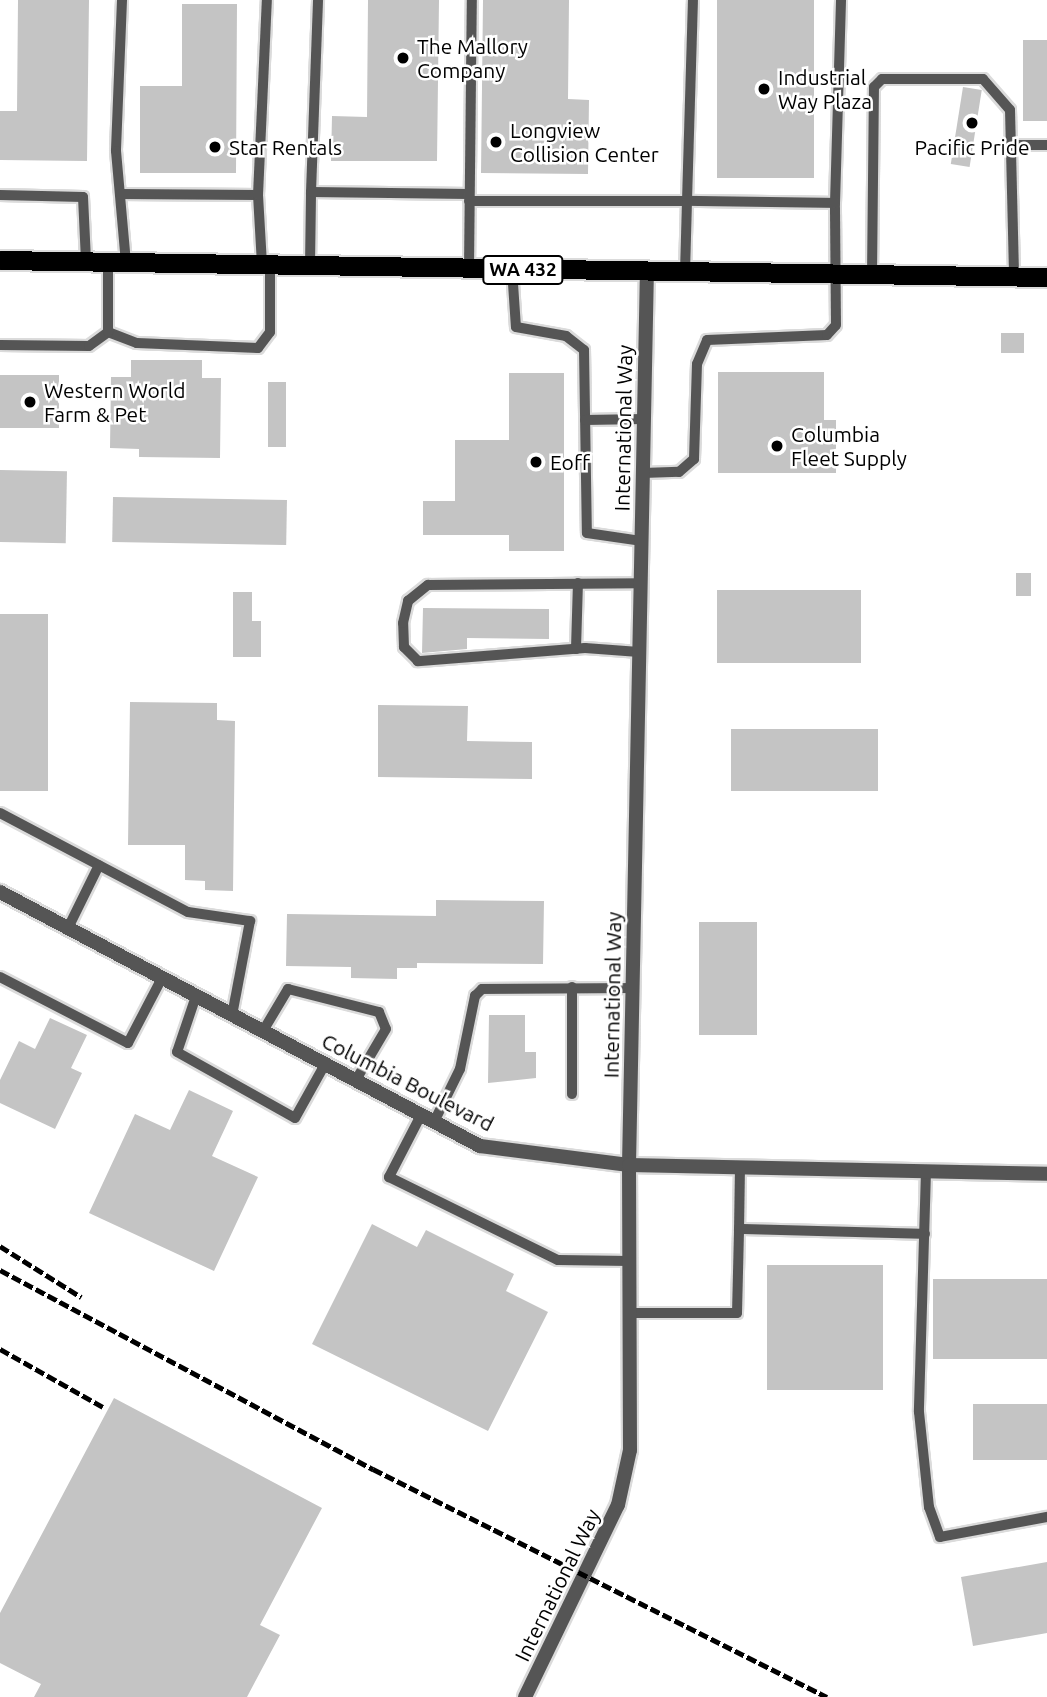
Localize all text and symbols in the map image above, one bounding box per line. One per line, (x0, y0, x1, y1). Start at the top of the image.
place label: The Mallory Company (417, 33, 528, 83)
marker: The Mallory Company (395, 50, 411, 66)
place label: Industrial Way Plaza (778, 64, 872, 114)
marker: Industrial Way Plaza (756, 81, 772, 97)
marker: Pacific Pride (964, 115, 980, 131)
place label: Longview Collision Center (510, 117, 659, 167)
place label: Star Rentals (229, 134, 342, 160)
marker: Longview Collision Center (488, 134, 504, 150)
place label: Pacific Pride (914, 134, 1030, 160)
marker: Star Rentals (207, 139, 223, 155)
road number: WA 432 (481, 254, 565, 286)
street label: International Way (609, 345, 637, 511)
place label: Western World Farm & Pet (44, 377, 186, 427)
marker: Western World Farm & Pet (22, 394, 38, 410)
place label: Columbia Fleet Supply (791, 421, 907, 471)
marker: Columbia Fleet Supply (769, 438, 785, 454)
place label: Eoff (550, 449, 590, 475)
marker: Eoff (528, 454, 544, 470)
street label: International Way (598, 912, 626, 1078)
street label: Columbia Boulevard (318, 1028, 498, 1136)
street label: International Way (509, 1505, 605, 1665)

